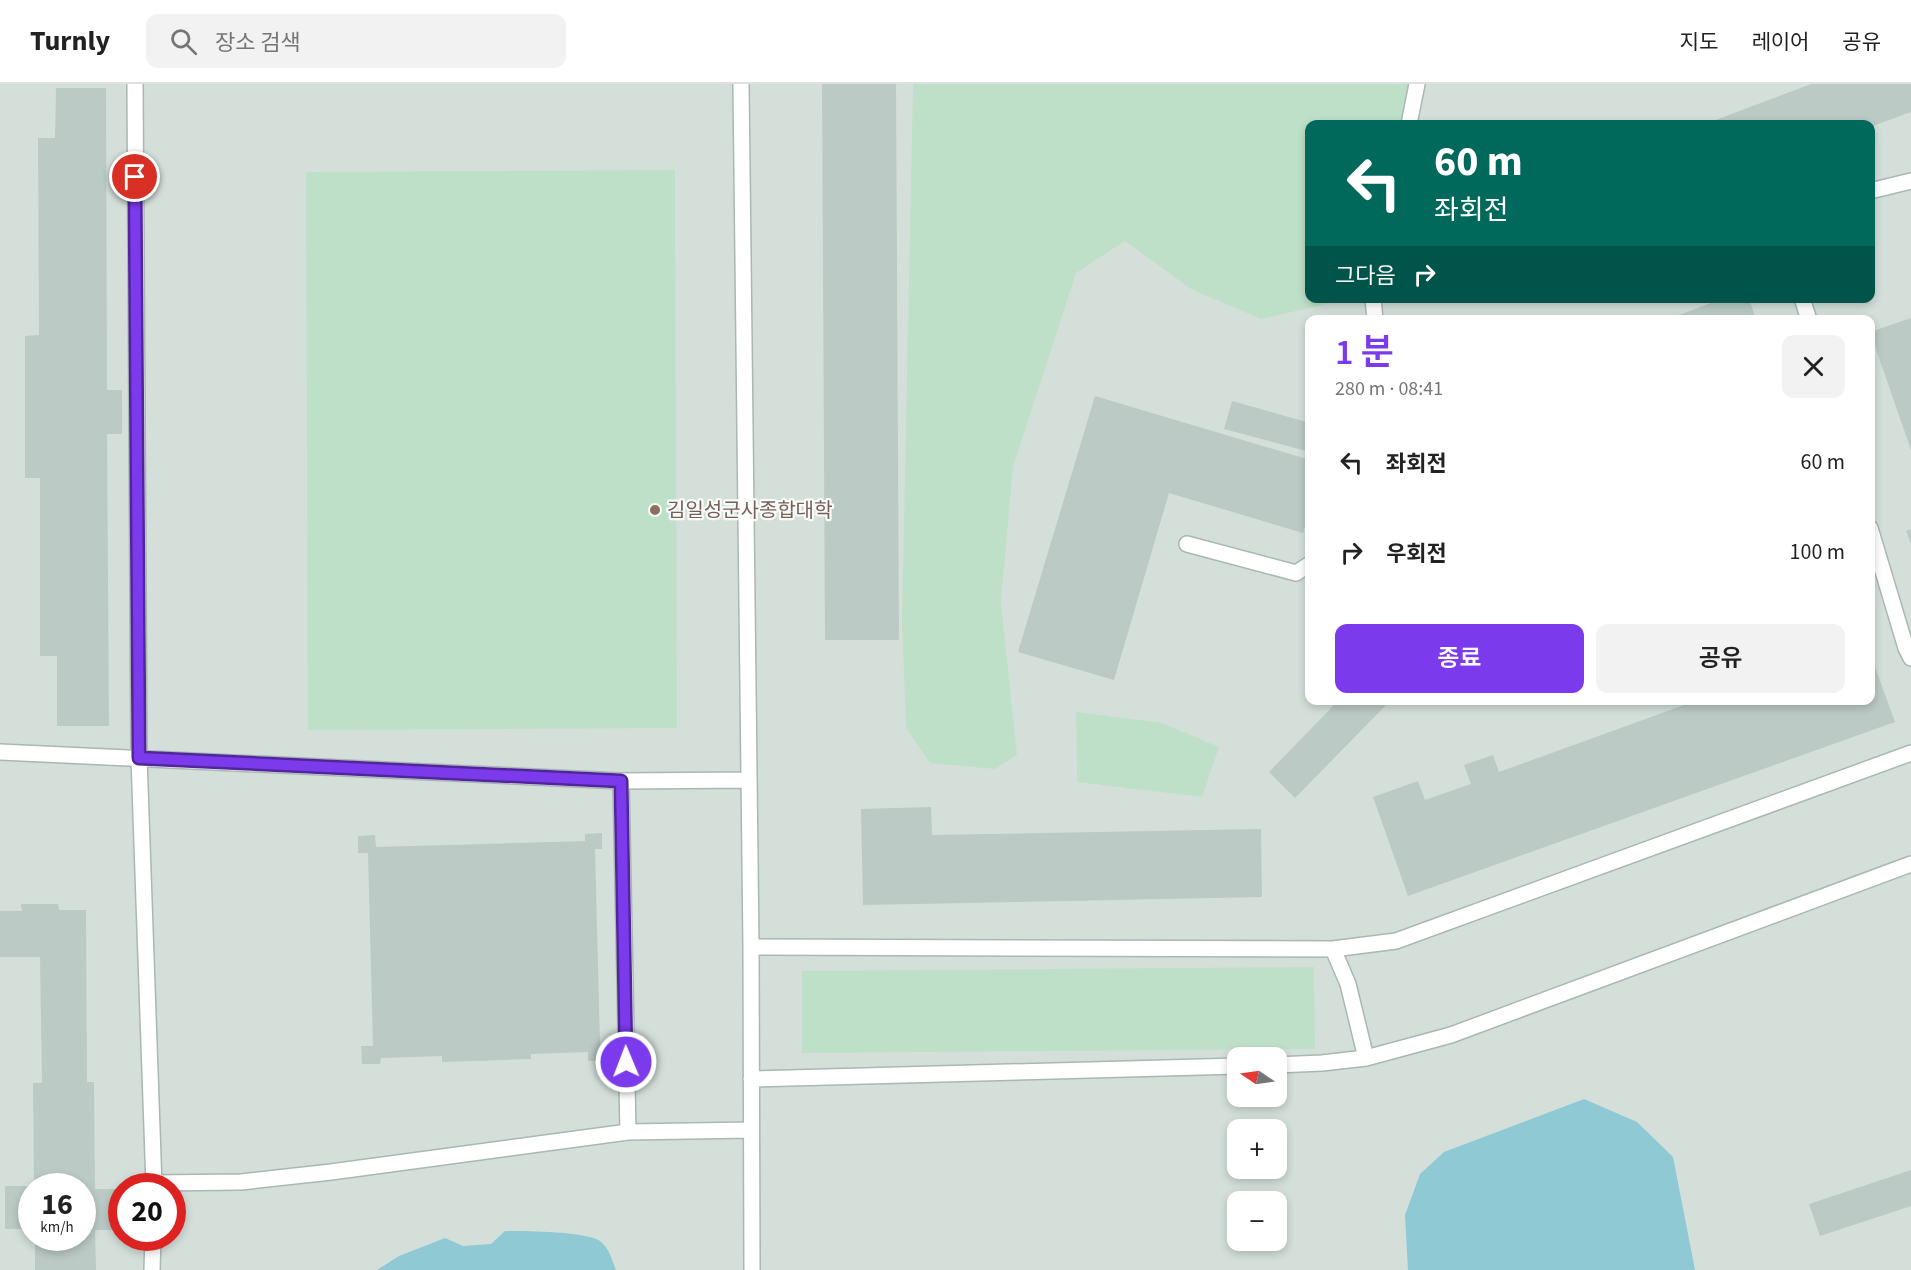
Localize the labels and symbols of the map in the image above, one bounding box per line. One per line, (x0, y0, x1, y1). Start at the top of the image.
pin (109, 151, 160, 202)
place label: 김일성군사종합대학 (667, 497, 833, 525)
marker: 김일성군사종합대학 (648, 503, 662, 517)
position arrow (594, 1030, 658, 1094)
north arrow (1227, 1047, 1287, 1107)
speed limit sign: 20 (108, 1173, 186, 1251)

